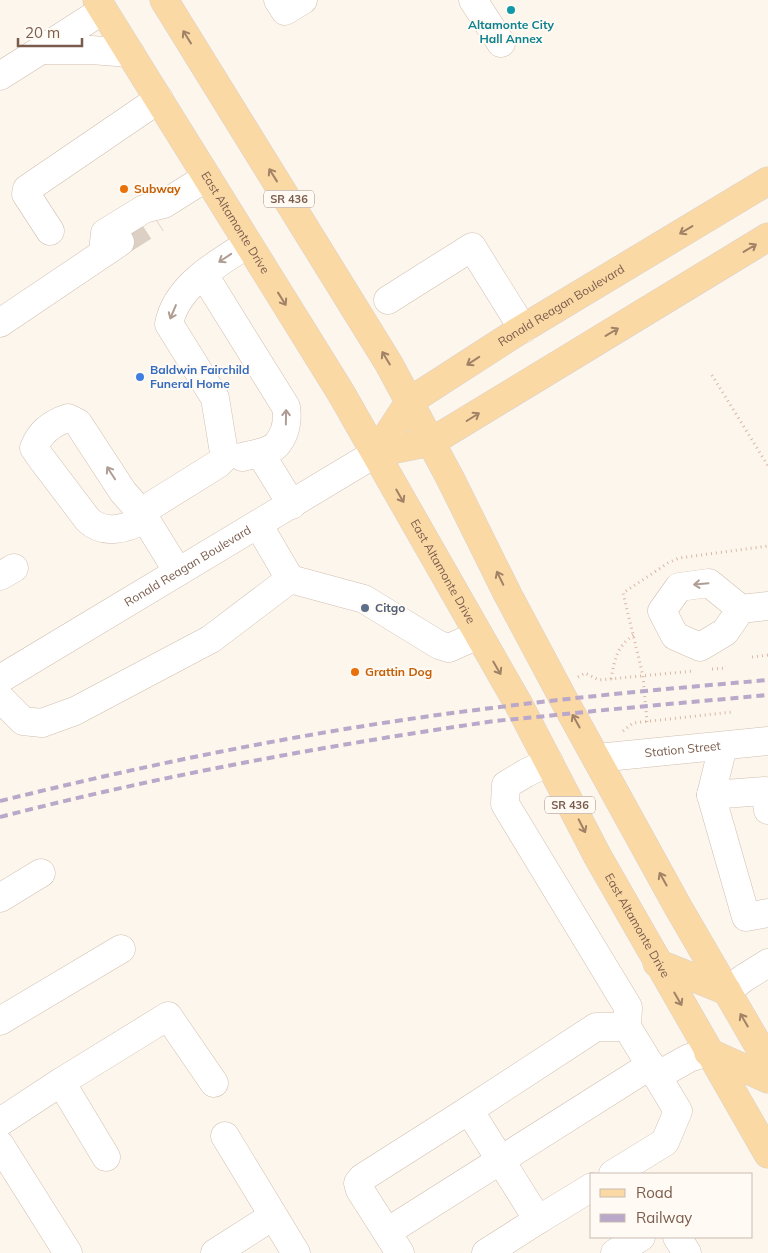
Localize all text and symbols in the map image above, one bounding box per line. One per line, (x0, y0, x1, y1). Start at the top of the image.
marker: Altamonte City Hall Annex (505, 4, 517, 16)
scale bar (18, 15, 81, 47)
place label: Altamonte City Hall Annex (468, 17, 555, 46)
text: 20 m (25, 23, 60, 42)
one-way arrow (182, 31, 192, 45)
street label: East Altamonte Drive (198, 168, 273, 276)
one-way arrow (268, 168, 279, 182)
place label: Subway (134, 181, 181, 196)
marker: Subway (118, 183, 130, 195)
road number: SR 436 (264, 190, 314, 208)
one-way arrow (680, 226, 694, 236)
one-way arrow (743, 242, 757, 252)
one-way arrow (219, 254, 233, 264)
street label: Ronald Reagan Boulevard (495, 261, 627, 349)
one-way arrow (278, 292, 288, 306)
one-way arrow (168, 304, 178, 319)
one-way arrow (604, 327, 618, 337)
one-way arrow (381, 351, 391, 366)
one-way arrow (466, 356, 480, 366)
place label: Baldwin Fairchild Funeral Home (150, 362, 249, 391)
marker: Baldwin Fairchild Funeral Home (134, 371, 146, 383)
one-way arrow (281, 409, 291, 426)
one-way arrow (466, 412, 480, 422)
one-way arrow (106, 467, 116, 481)
one-way arrow (395, 488, 405, 503)
street label: East Altamonte Drive (408, 516, 479, 626)
street label: Ronald Reagan Boulevard (121, 522, 254, 610)
one-way arrow (494, 571, 504, 586)
one-way arrow (693, 580, 709, 589)
place label: Citgo (375, 600, 405, 615)
marker: Citgo (359, 602, 371, 614)
one-way arrow (492, 660, 502, 675)
place label: Grattin Dog (365, 664, 432, 679)
marker: Grattin Dog (349, 666, 361, 678)
one-way arrow (571, 714, 581, 729)
street label: Station Street (644, 738, 721, 760)
road number: SR 436 (545, 796, 595, 814)
one-way arrow (577, 819, 587, 834)
street label: East Altamonte Drive (602, 870, 673, 980)
one-way arrow (658, 872, 667, 887)
one-way arrow (673, 991, 683, 1006)
one-way arrow (738, 1013, 748, 1028)
legend (590, 1173, 753, 1238)
text: Road (636, 1183, 673, 1202)
text: Railway (636, 1208, 692, 1227)

